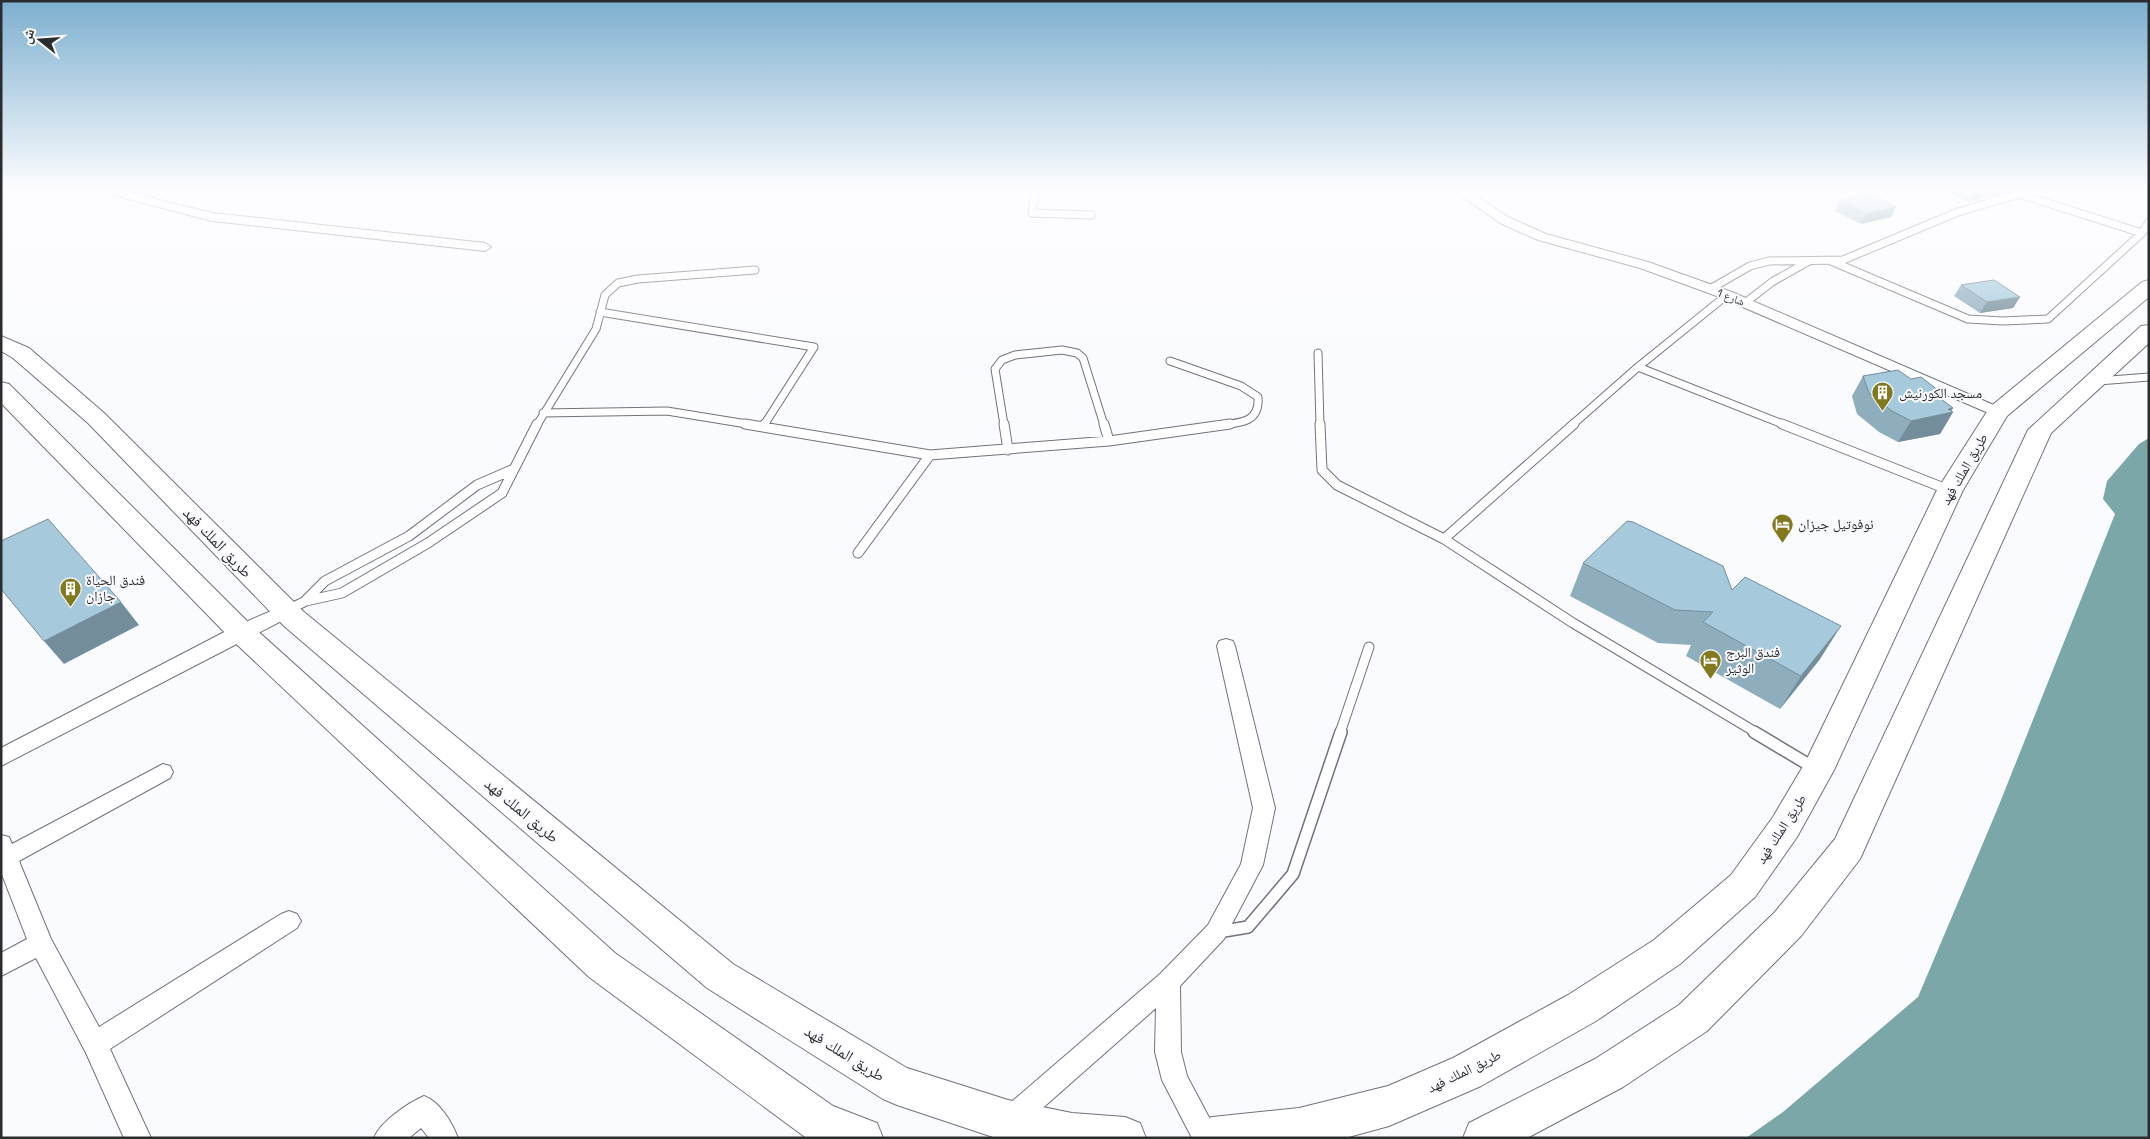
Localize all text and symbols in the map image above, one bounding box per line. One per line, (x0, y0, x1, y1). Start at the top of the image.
north arrow (15, 15, 65, 65)
text: ش (17, 26, 38, 46)
street label: شارع 1 (1715, 285, 1747, 309)
building icon: مسجد الكورنيش (1871, 381, 1895, 412)
place label: مسجد الكورنيش (1899, 384, 1982, 402)
street label: طريق الملك فهد (1936, 430, 1993, 508)
street label: طريق الملك فهد (179, 502, 257, 582)
hotel icon: نوفوتيل جيزان (1770, 512, 1794, 543)
place label: نوفوتيل جيزان (1798, 515, 1874, 533)
place label: فندق الحياة جازان (86, 571, 145, 605)
building icon: فندق الحياة جازان (58, 576, 82, 607)
place label: فندق البرج الوثير (1725, 643, 1780, 677)
hotel icon: فندق البرج الوثير (1698, 648, 1722, 679)
street label: طريق الملك فهد (480, 773, 563, 848)
street label: طريق الملك فهد (1752, 791, 1811, 868)
street label: طريق الملك فهد (801, 1020, 889, 1086)
street label: طريق الملك فهد (1424, 1045, 1504, 1097)

